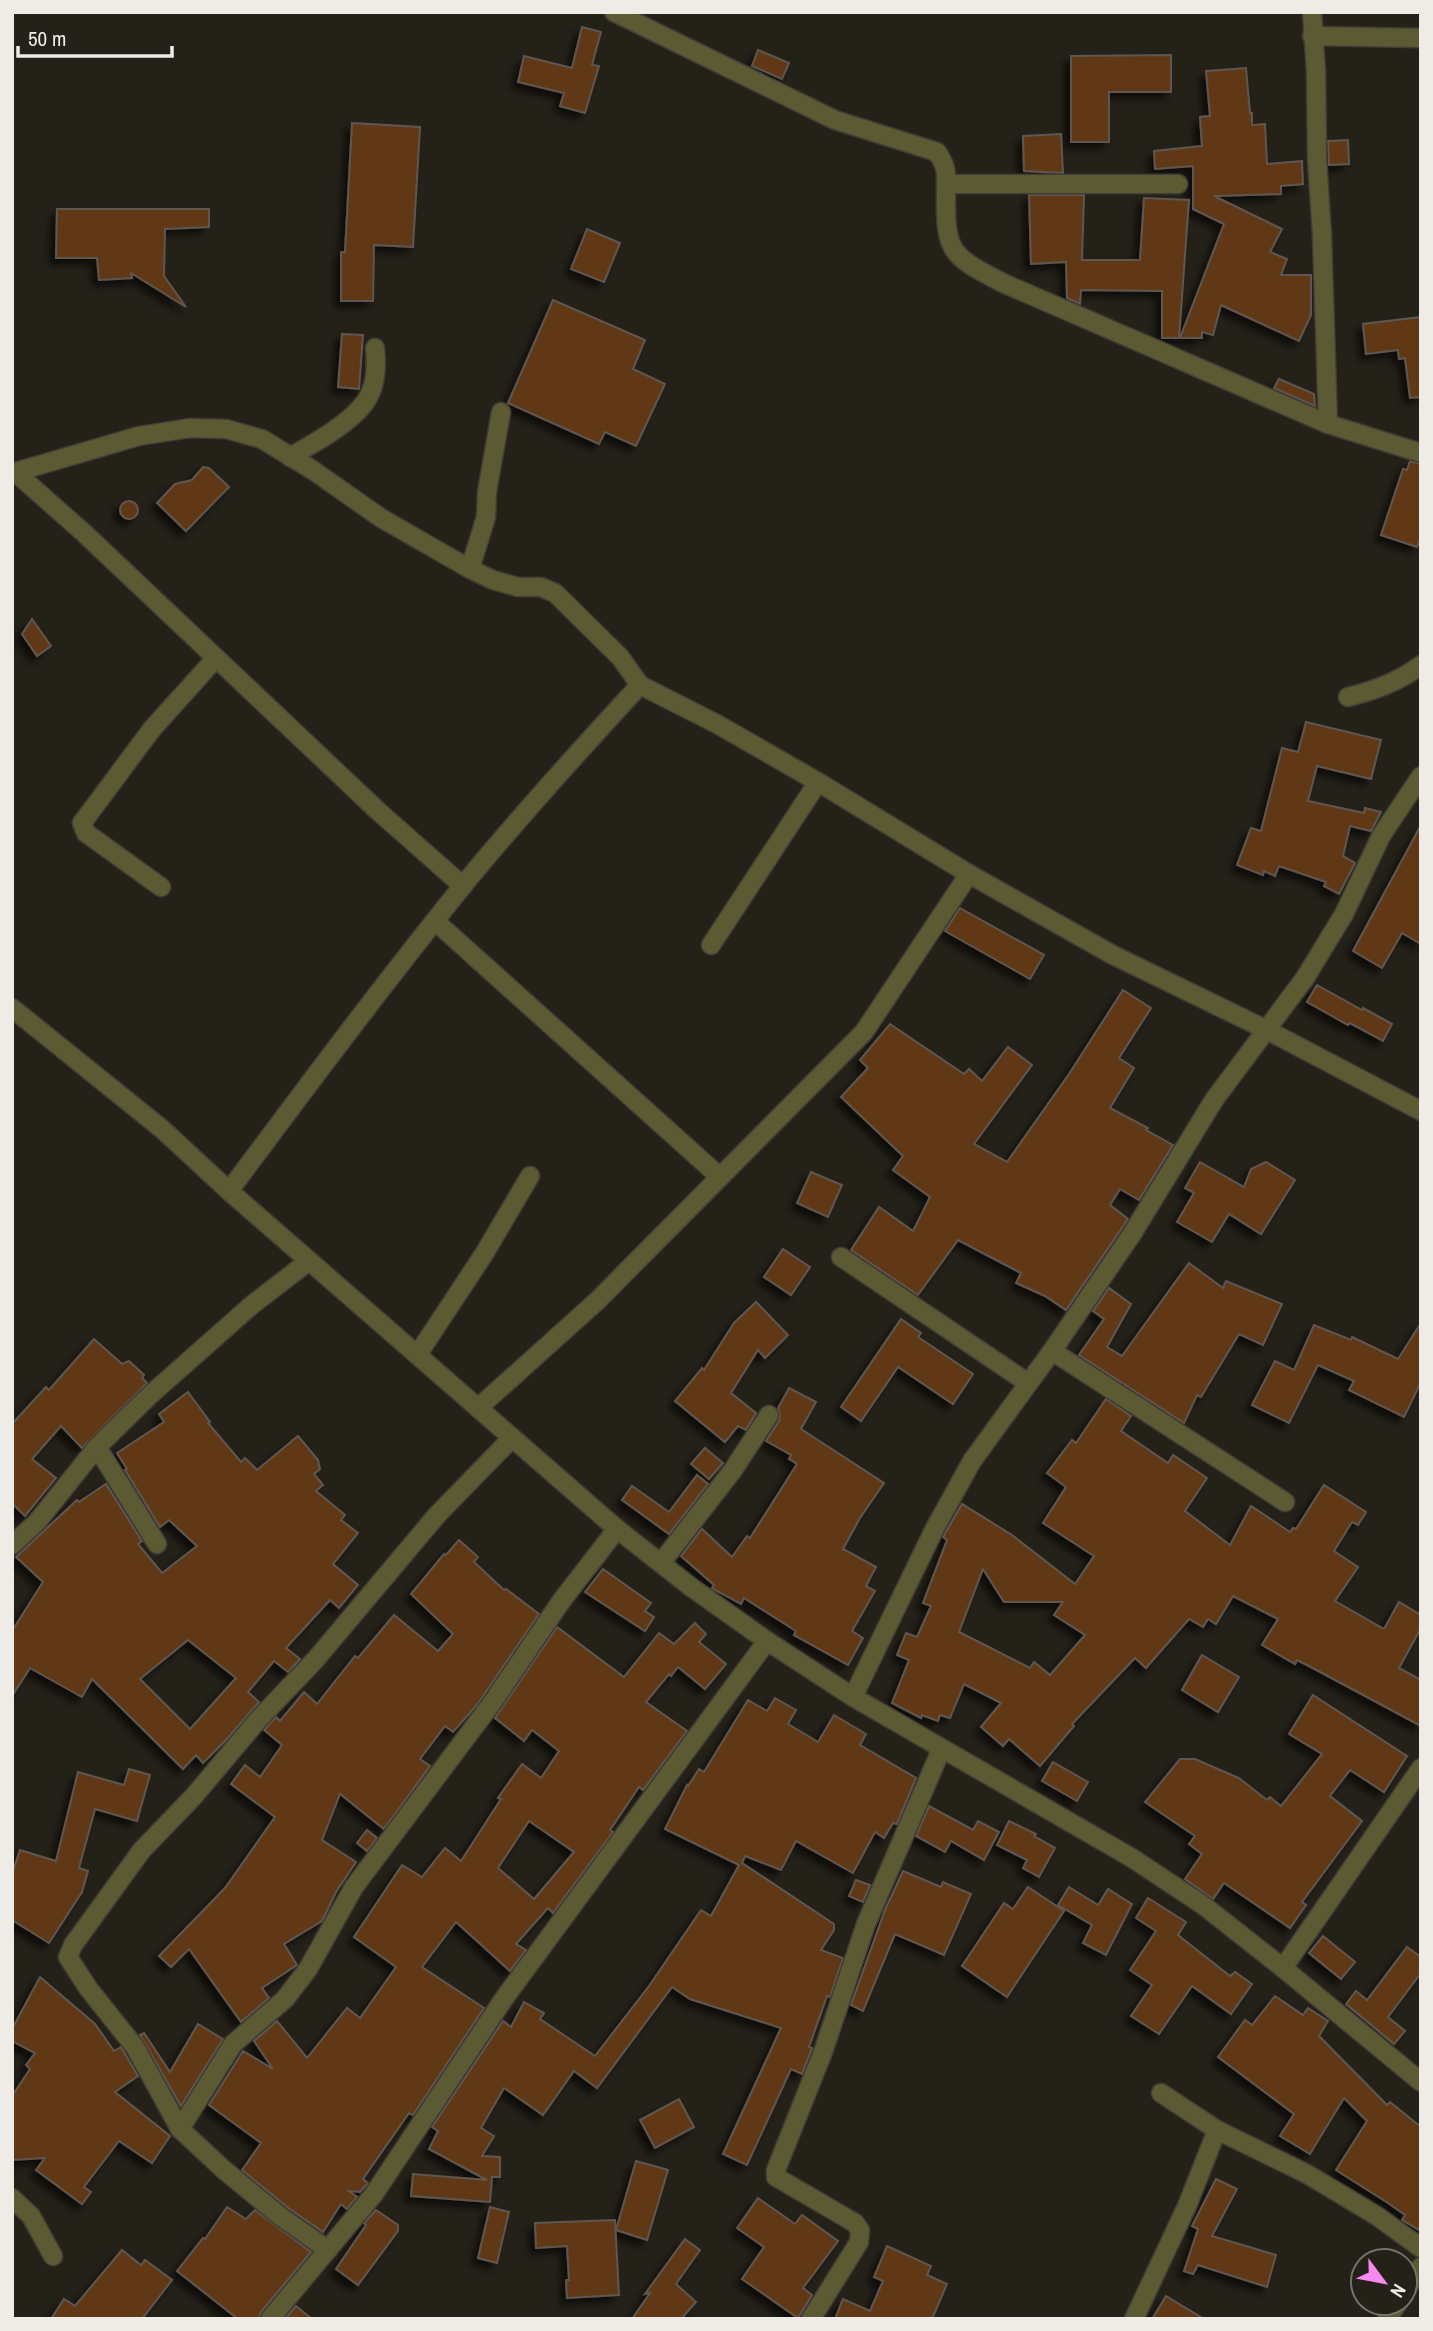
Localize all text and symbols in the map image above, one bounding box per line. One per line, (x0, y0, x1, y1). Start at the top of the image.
scale bar (18, 14, 172, 58)
text: 50 m (28, 24, 66, 53)
north arrow (1349, 2247, 1419, 2317)
text: N (1384, 2279, 1412, 2303)

